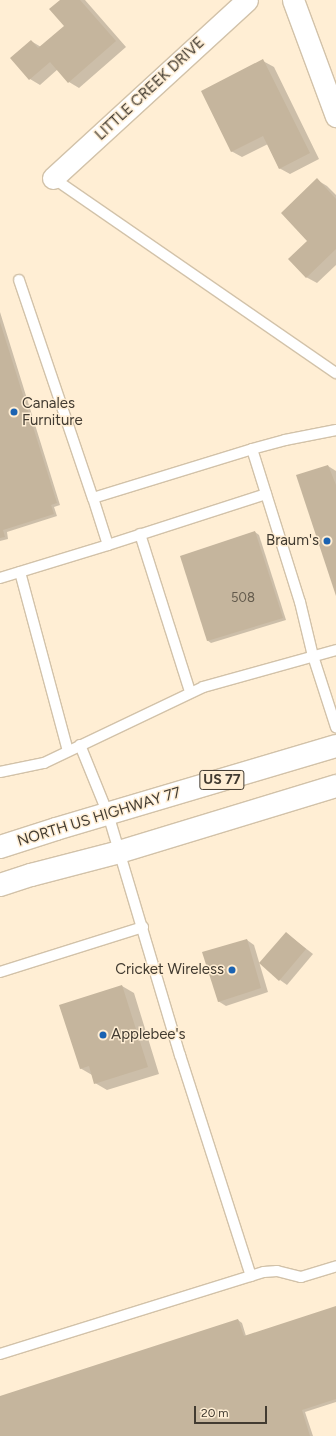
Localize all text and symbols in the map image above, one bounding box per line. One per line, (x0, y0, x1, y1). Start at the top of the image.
street label: LITTLE CREEK DRIVE (92, 34, 208, 144)
place label: Canales Furniture (22, 394, 83, 429)
marker: Canales Furniture (9, 407, 19, 417)
place label: Braum's (266, 532, 319, 550)
marker: Braum's (322, 536, 332, 546)
house number: 508 (231, 590, 255, 606)
road number: US 77 (199, 768, 245, 792)
street label: NORTH US HIGHWAY 77 (15, 784, 183, 850)
place label: Cricket Wireless (115, 961, 224, 979)
marker: Cricket Wireless (227, 965, 237, 975)
place label: Applebee's (111, 1026, 186, 1044)
marker: Applebee's (98, 1030, 108, 1040)
scale bar (196, 1398, 269, 1424)
text: 20 m (201, 1406, 229, 1420)

